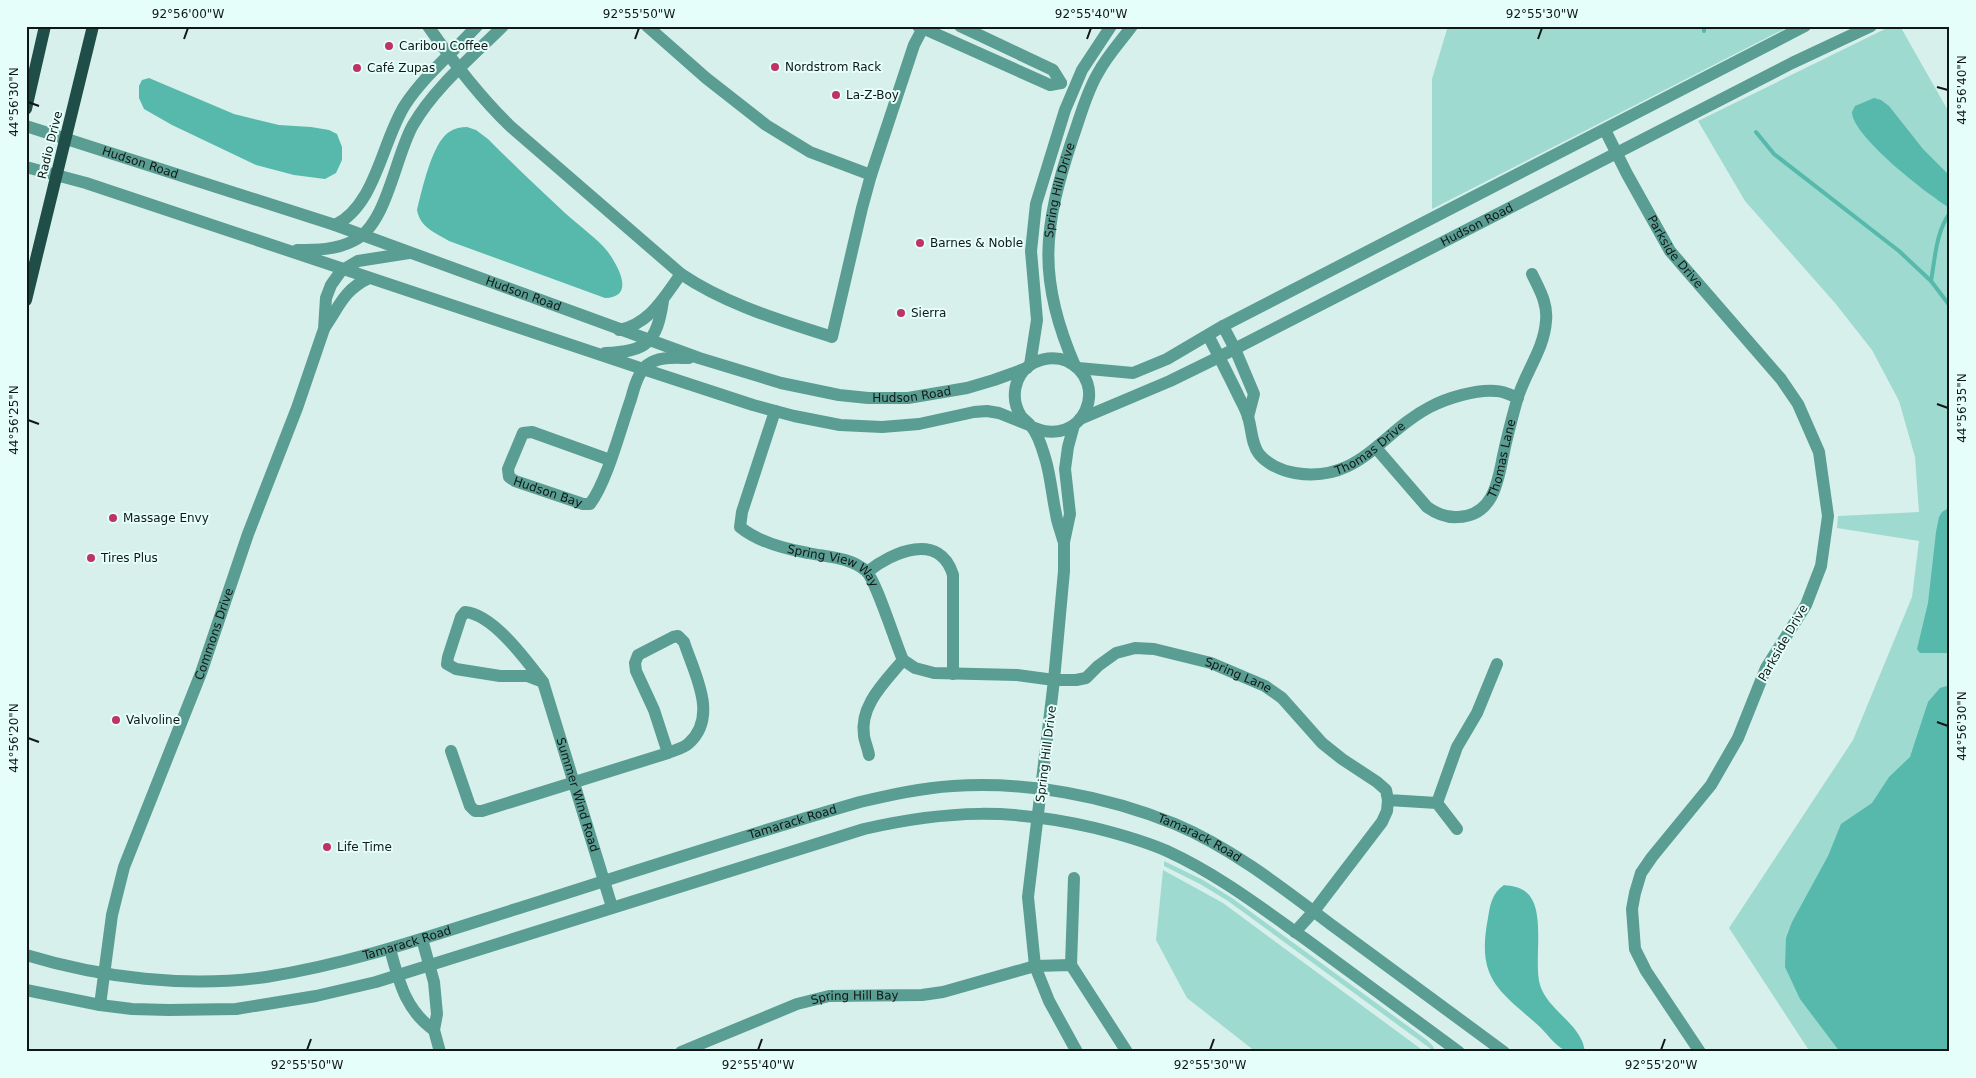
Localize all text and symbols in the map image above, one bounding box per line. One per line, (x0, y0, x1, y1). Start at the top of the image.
text: 92°56'00"W (152, 7, 224, 21)
text: 92°55'50"W (603, 7, 675, 21)
text: 92°55'40"W (1055, 7, 1127, 21)
text: 92°55'30"W (1506, 7, 1578, 21)
place label: Caribou Coffee (399, 39, 488, 53)
marker: Caribou Coffee (383, 40, 395, 52)
text: 44°56'40"N (1955, 55, 1969, 125)
place label: Nordstrom Rack (785, 60, 881, 74)
place label: Café Zupas (367, 61, 435, 75)
marker: Nordstrom Rack (769, 61, 781, 73)
marker: Café Zupas (351, 62, 363, 74)
text: 44°56'30"N (7, 67, 21, 137)
place label: La-Z-Boy (846, 88, 899, 102)
marker: La-Z-Boy (830, 89, 842, 101)
street label: Radio Drive (35, 110, 65, 180)
street label: Spring Hill Drive (1042, 141, 1078, 238)
street label: Hudson Road (100, 144, 180, 181)
street label: Hudson Road (1438, 200, 1515, 249)
street label: Parkside Drive (1645, 213, 1706, 291)
place label: Barnes & Noble (930, 236, 1023, 250)
marker: Barnes & Noble (914, 237, 926, 249)
street label: Hudson Road (484, 274, 563, 314)
place label: Sierra (911, 306, 946, 320)
marker: Sierra (895, 307, 907, 319)
text: 44°56'35"N (1955, 373, 1969, 443)
street label: Hudson Road (872, 384, 952, 405)
text: 44°56'25"N (7, 385, 21, 455)
street label: Thomas Lane (1484, 418, 1519, 501)
street label: Thomas Drive (1332, 419, 1408, 478)
street label: Hudson Bay (512, 474, 584, 510)
place label: Massage Envy (123, 511, 209, 525)
marker: Massage Envy (107, 512, 119, 524)
street label: Spring View Way (786, 542, 881, 589)
place label: Tires Plus (100, 551, 158, 565)
marker: Tires Plus (85, 552, 97, 564)
street label: Commons Drive (192, 586, 236, 682)
street label: Parkside Drive (1755, 602, 1811, 684)
street label: Spring Lane (1203, 655, 1275, 696)
text: 44°56'30"N (1955, 691, 1969, 761)
text: 44°56'20"N (7, 703, 21, 773)
street label: Spring Hill Drive (1033, 705, 1059, 803)
place label: Valvoline (126, 713, 180, 727)
marker: Valvoline (110, 714, 122, 726)
street label: Summer Wind Road (553, 736, 602, 854)
street label: Tamarack Road (746, 802, 838, 842)
street label: Tamarack Road (1155, 811, 1244, 865)
place label: Life Time (337, 840, 392, 854)
marker: Life Time (321, 841, 333, 853)
street label: Tamarack Road (360, 923, 453, 963)
street label: Spring Hill Bay (809, 988, 899, 1007)
text: 92°55'50"W (271, 1058, 343, 1072)
text: 92°55'40"W (722, 1058, 794, 1072)
text: 92°55'30"W (1174, 1058, 1246, 1072)
text: 92°55'20"W (1625, 1058, 1697, 1072)

